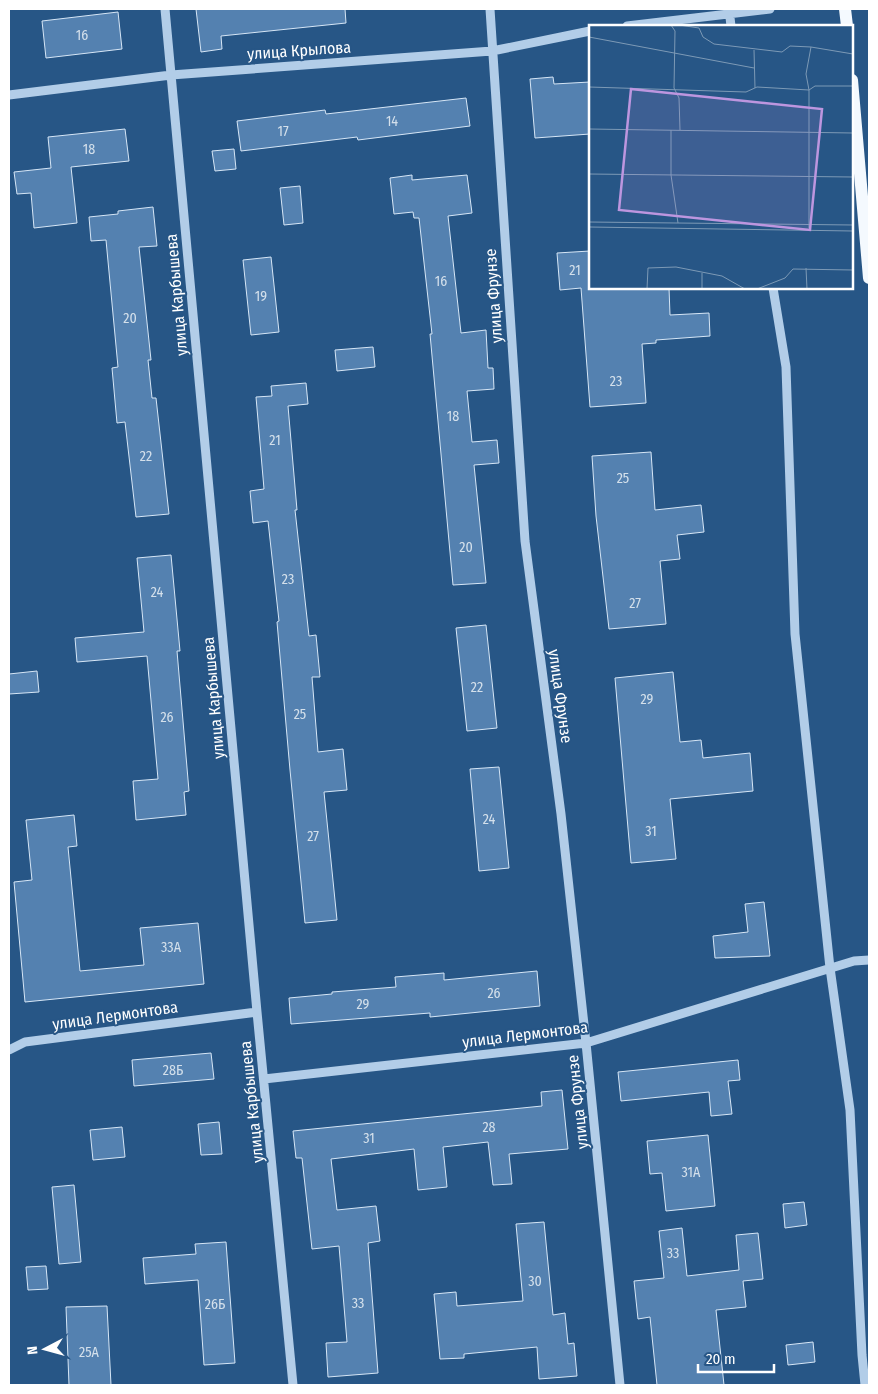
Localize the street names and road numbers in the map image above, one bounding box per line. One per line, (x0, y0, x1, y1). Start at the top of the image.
street label: улица Крылова (247, 37, 352, 64)
street label: улица Карбышева (162, 233, 191, 357)
street label: улица Фрунзе (481, 248, 506, 344)
street label: улица Карбышева (199, 636, 228, 760)
street label: улица Фрунзе (545, 648, 577, 744)
street label: улица Лермонтова (51, 997, 179, 1034)
street label: улица Лермонтова (461, 1017, 589, 1052)
street label: улица Карбышева (236, 1040, 267, 1164)
street label: улица Фрунзе (563, 1054, 592, 1150)

